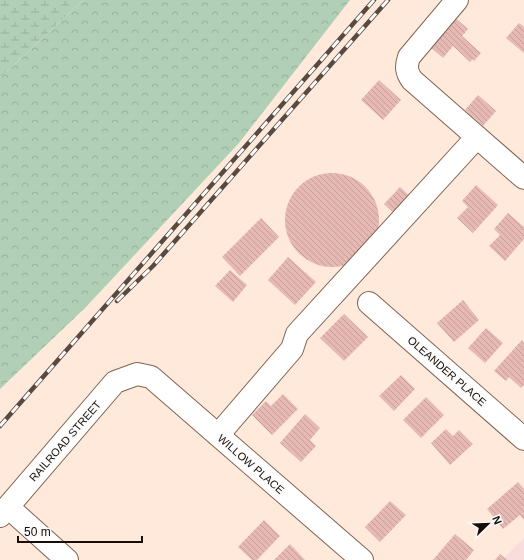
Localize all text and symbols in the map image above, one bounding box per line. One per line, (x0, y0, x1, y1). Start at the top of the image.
street label: OLEANDER PLACE (405, 334, 489, 408)
street label: RAILROAD STREET (27, 398, 103, 484)
street label: WILLOW PLACE (215, 432, 287, 496)
north arrow (468, 504, 508, 544)
text: N (490, 514, 504, 526)
scale bar (18, 518, 142, 544)
text: 50 m (24, 525, 51, 539)

